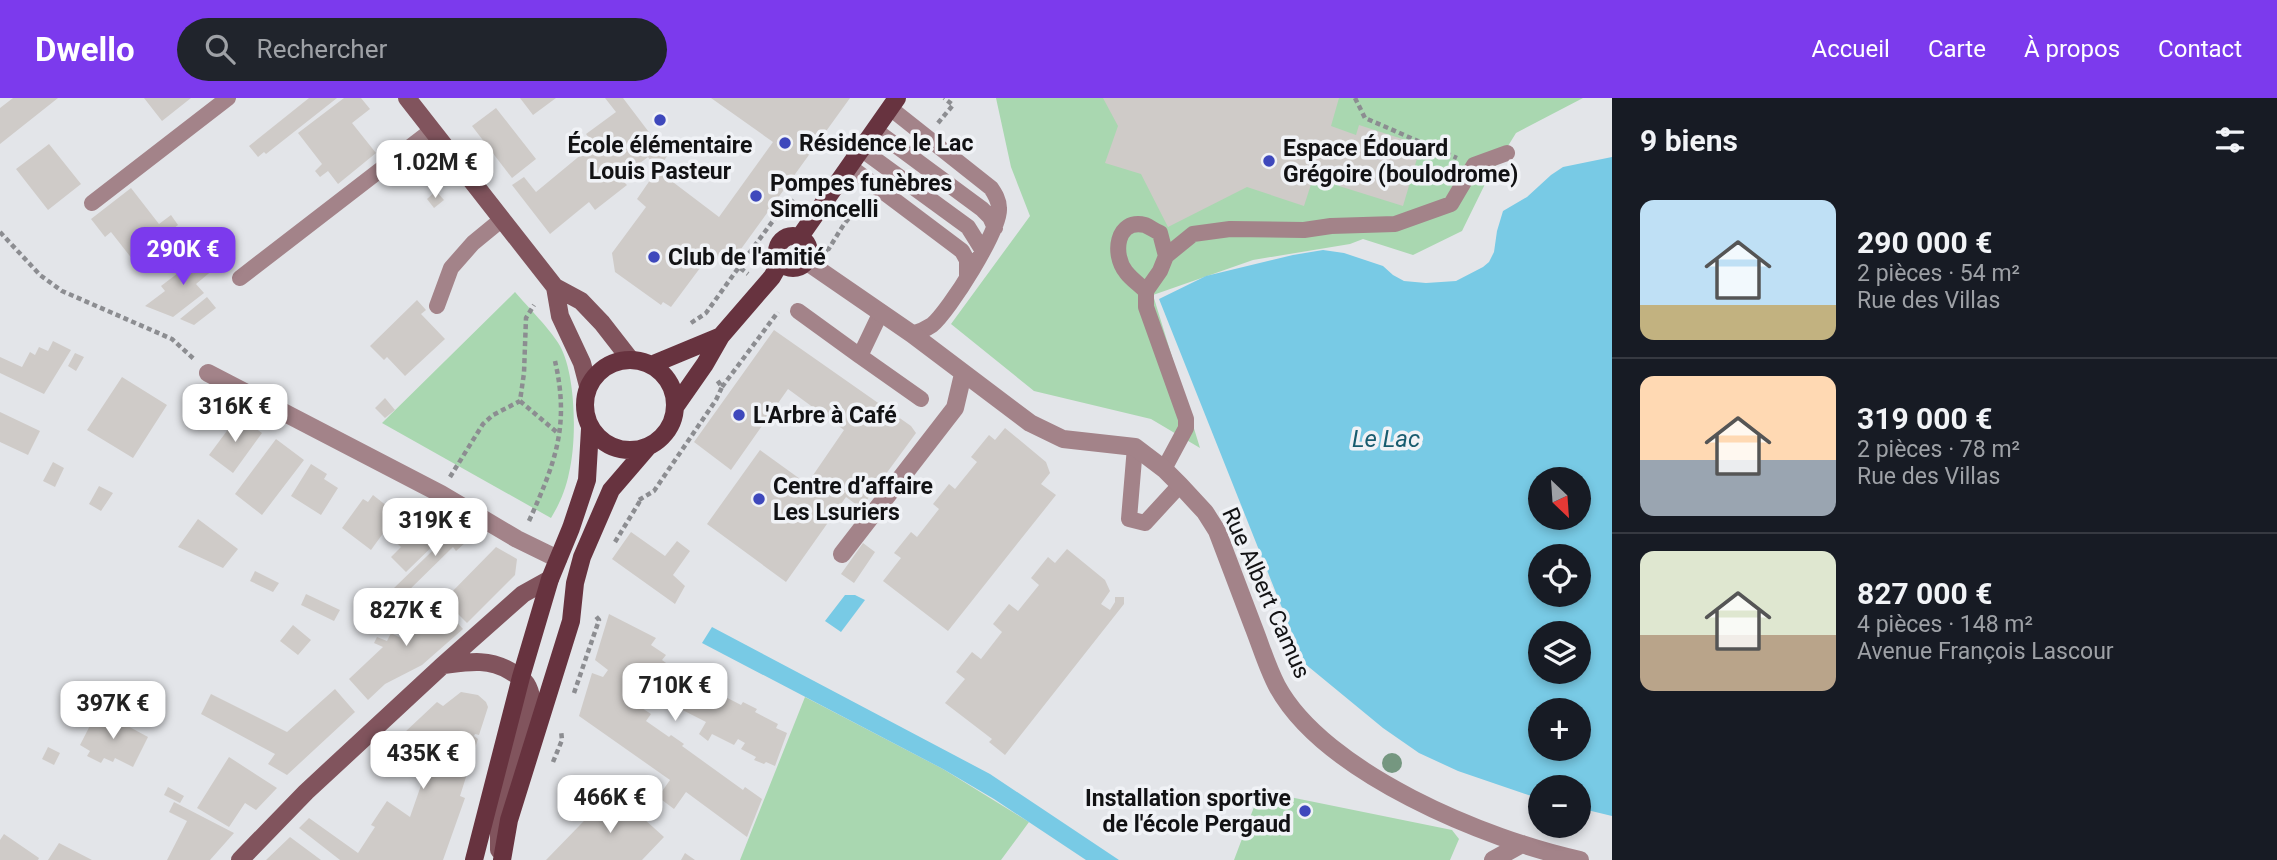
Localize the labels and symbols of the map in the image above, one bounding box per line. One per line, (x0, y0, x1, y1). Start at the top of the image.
marker: École élémentaire Louis Pasteur (652, 112, 668, 128)
place label: Résidence le Lac (799, 130, 973, 157)
place label: École élémentaire Louis Pasteur (568, 131, 752, 185)
place label: Espace Édouard Grégoire (boulodrome) (1283, 134, 1518, 188)
marker: Résidence le Lac (777, 135, 793, 151)
pin: 1.02M € (370, 140, 500, 200)
marker: Espace Édouard Grégoire (boulodrome) (1261, 153, 1277, 169)
place label: Pompes funèbres Simoncelli (770, 170, 952, 223)
marker: Pompes funèbres Simoncelli (748, 188, 764, 204)
pin: 290K € (126, 228, 240, 287)
place label: Club de l'amitié (668, 244, 826, 271)
marker: Club de l'amitié (646, 249, 662, 265)
pin: 316K € (178, 384, 292, 444)
place label: L'Arbre à Café (753, 402, 897, 429)
marker: L'Arbre à Café (731, 407, 747, 423)
water label: Le Lac (1352, 425, 1420, 453)
north arrow (1528, 467, 1591, 530)
place label: Centre d’affaire Les Lsuriers (773, 473, 933, 526)
marker: Centre d’affaire Les Lsuriers (751, 491, 767, 507)
pin: 319K € (378, 498, 492, 558)
street label: Rue Albert Camus (1216, 503, 1316, 683)
pin: 827K € (349, 588, 463, 648)
pin: 710K € (618, 664, 732, 723)
pin: 397K € (56, 682, 170, 741)
pin: 435K € (366, 732, 480, 791)
pin: 466K € (553, 776, 667, 835)
place label: Installation sportive de l'école Pergaud (1085, 785, 1291, 838)
marker: Installation sportive de l'école Pergaud (1297, 803, 1313, 819)

